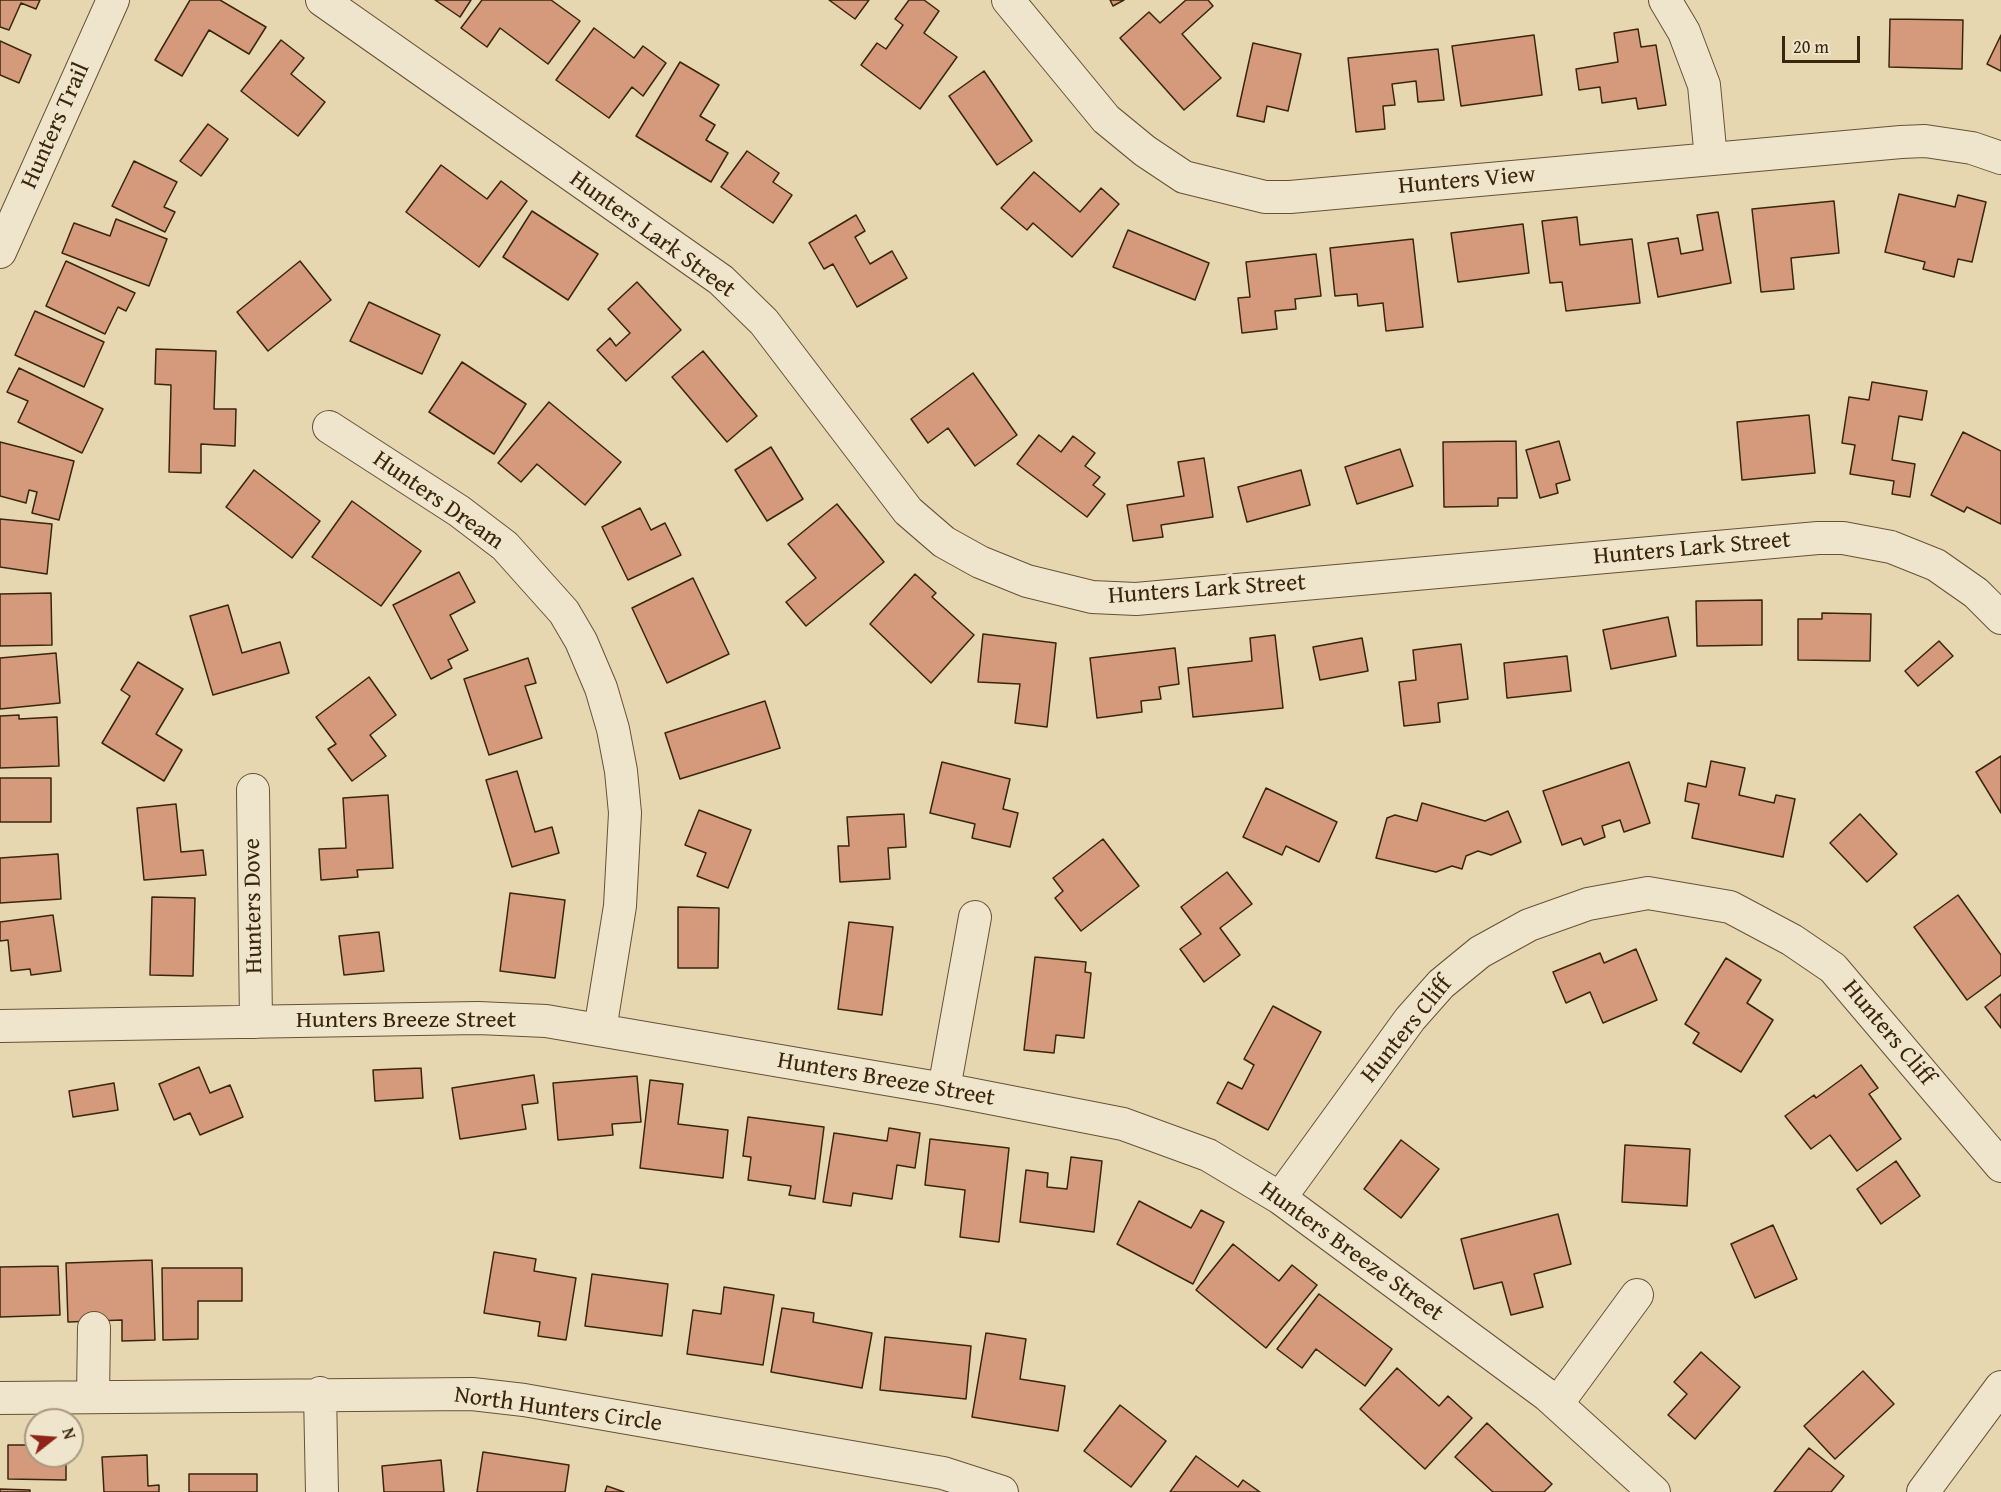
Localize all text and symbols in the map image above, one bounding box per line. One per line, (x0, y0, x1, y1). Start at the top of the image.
scale bar (1785, 24, 1863, 62)
text: 20 m (1793, 33, 1829, 60)
street label: Hunters Trail (15, 59, 97, 193)
street label: Hunters View (1397, 161, 1537, 201)
street label: Hunters Lark Street (563, 165, 741, 305)
street label: Hunters Dream (367, 445, 509, 557)
street label: Hunters Lark Street (1592, 526, 1792, 572)
street label: Hunters Lark Street (1107, 569, 1307, 611)
street label: Hunters Dove (238, 838, 270, 974)
street label: Hunters Cliff (1355, 971, 1459, 1089)
street label: Hunters Cliff (1836, 974, 1940, 1092)
street label: Hunters Breeze Street (296, 1007, 516, 1035)
street label: Hunters Breeze Street (775, 1047, 997, 1113)
street label: Hunters Breeze Street (1253, 1176, 1449, 1328)
street label: North Hunters Circle (452, 1381, 664, 1439)
north arrow (24, 1408, 84, 1468)
text: N (56, 1425, 82, 1442)

